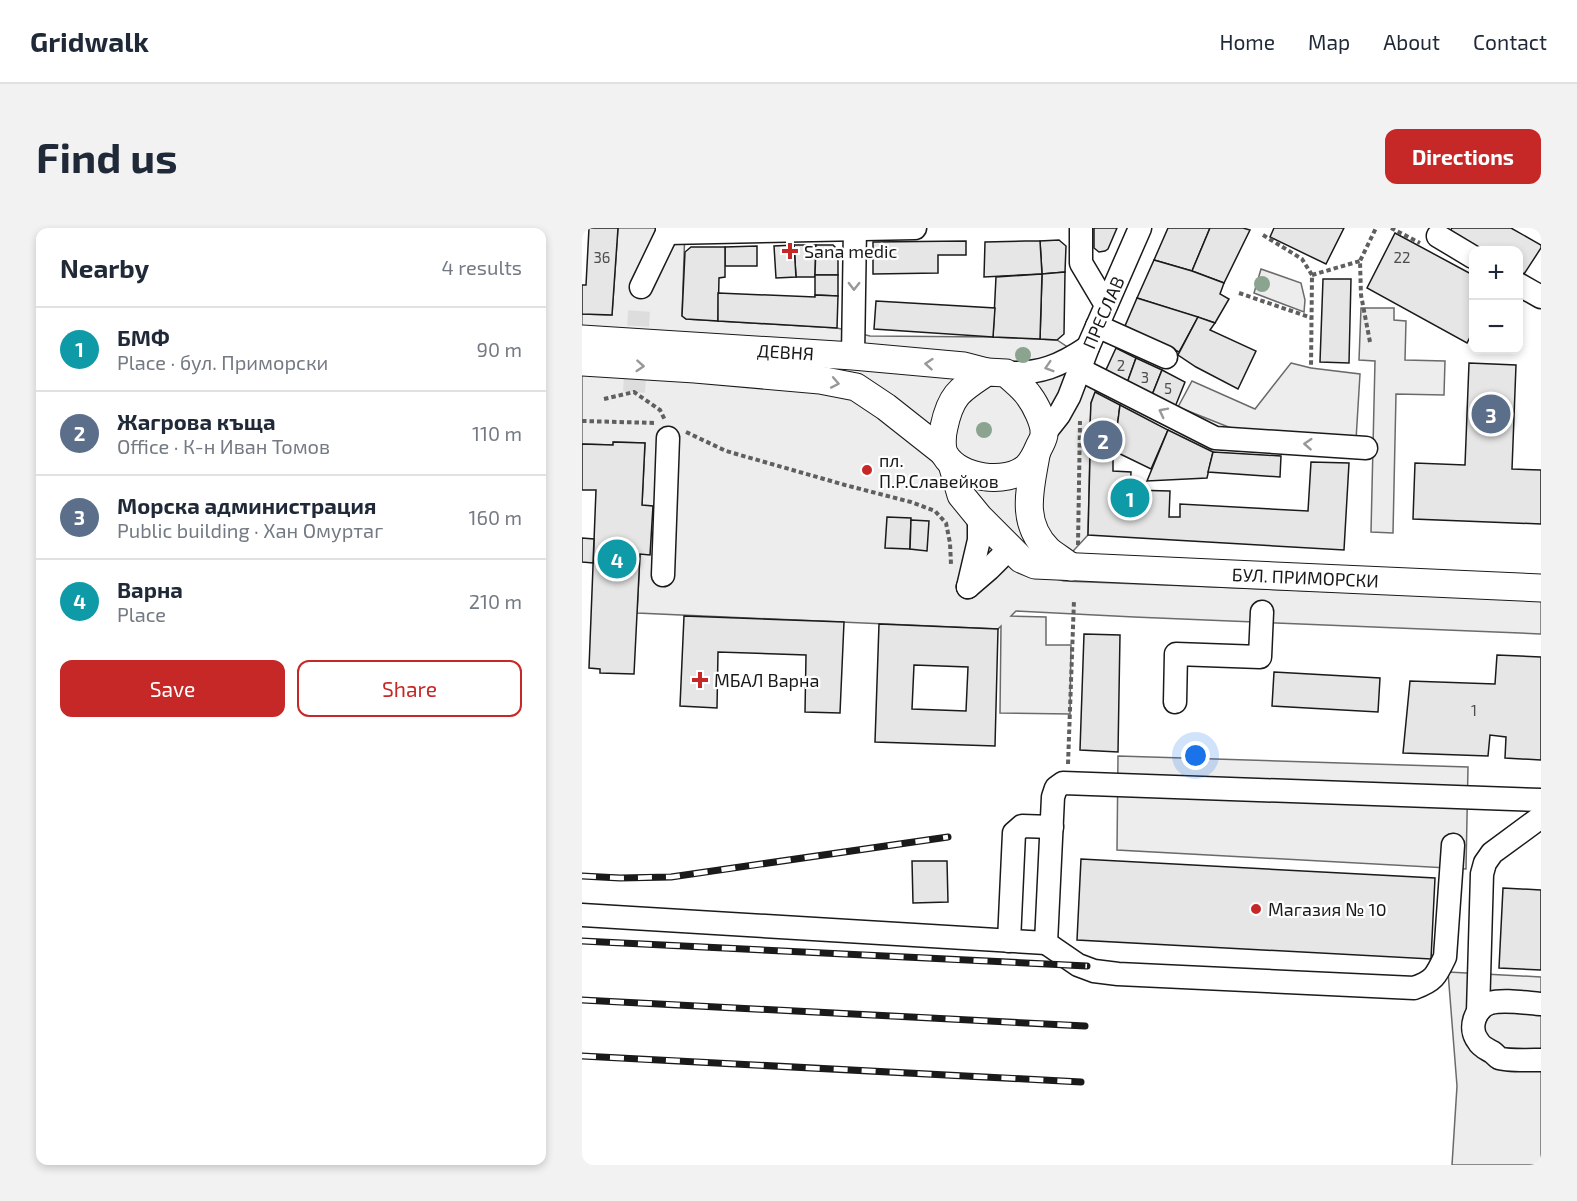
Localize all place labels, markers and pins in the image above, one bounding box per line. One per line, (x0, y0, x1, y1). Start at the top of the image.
place label: Sana medic (804, 240, 898, 262)
marker: Sana medic (781, 242, 799, 260)
pin: 3 (1472, 392, 1510, 436)
pin: 2 (1084, 418, 1122, 462)
place label: пл. П.Р.Славeйков (879, 449, 999, 492)
marker: пл. П.Р.Славeйков (860, 463, 874, 477)
pin: 1 (1110, 476, 1150, 520)
pin: 4 (597, 536, 636, 582)
place label: МБАЛ Варна (714, 669, 820, 691)
marker: МБАЛ Варна (691, 671, 709, 689)
place label: Магазия № 10 (1268, 898, 1387, 920)
marker: Магазия № 10 (1249, 902, 1263, 916)

